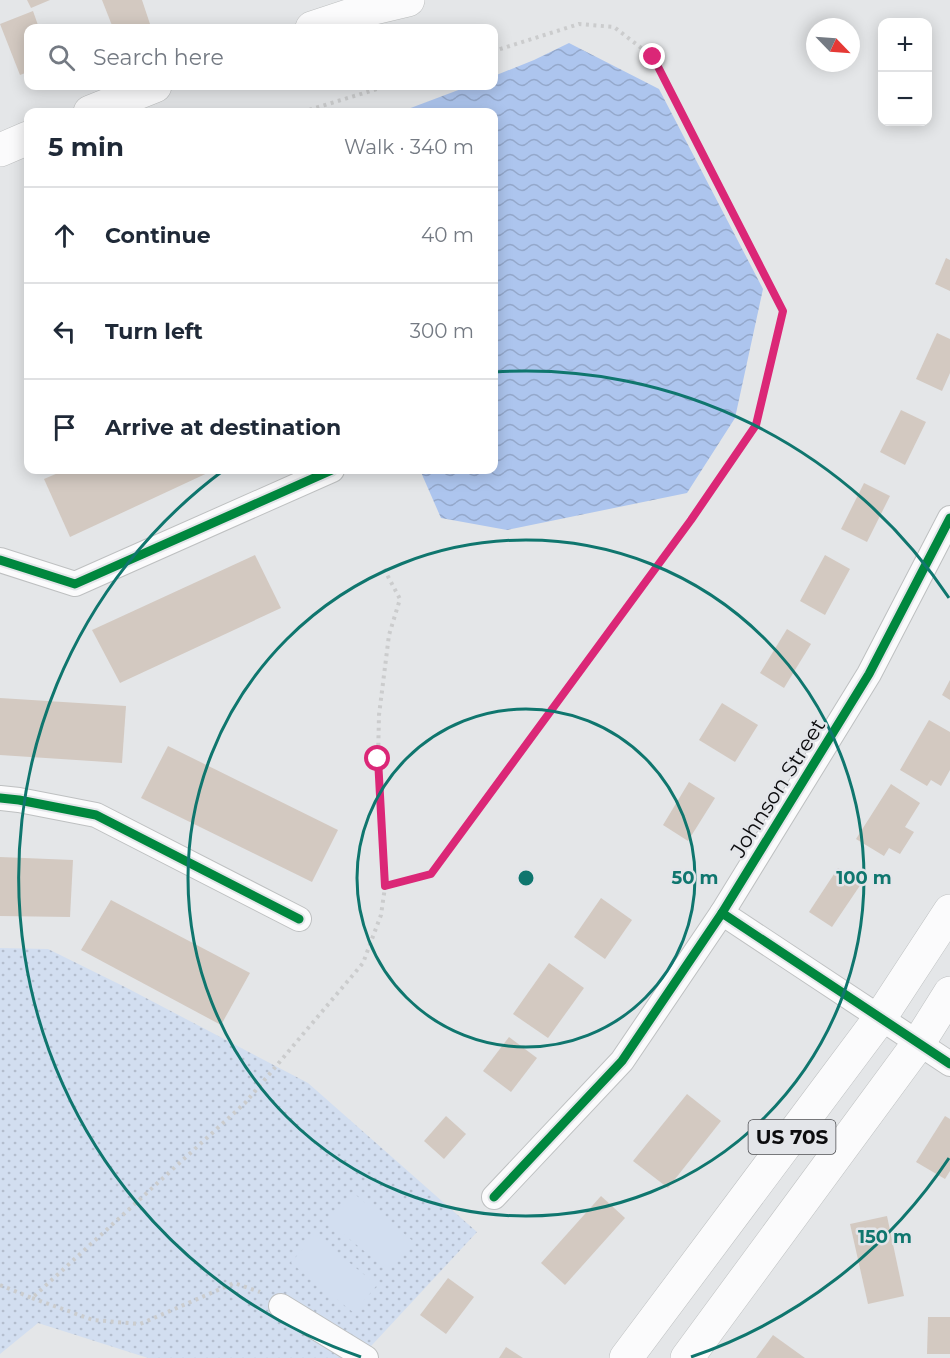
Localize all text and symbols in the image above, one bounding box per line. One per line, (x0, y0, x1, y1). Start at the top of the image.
north arrow (806, 18, 860, 72)
map controls (878, 18, 932, 126)
button: + (878, 18, 932, 72)
search box (24, 24, 498, 90)
icon: search (45, 41, 78, 74)
route end (639, 43, 665, 69)
text: Search here (93, 44, 224, 71)
button: − (878, 72, 932, 126)
text: 5 min (48, 131, 124, 163)
text: Walk · 340 m (344, 135, 474, 159)
icon: ahead (48, 219, 81, 252)
text: Continue (105, 222, 211, 249)
text: 40 m (421, 223, 474, 247)
icon: left (48, 315, 81, 348)
text: Turn left (105, 318, 203, 345)
text: 300 m (410, 319, 474, 343)
icon: arrive (48, 411, 81, 444)
text: Arrive at destination (105, 414, 341, 441)
street label: Johnson Street (724, 714, 830, 862)
route start (364, 745, 390, 771)
text: 50 m (672, 867, 718, 889)
text: 100 m (836, 867, 892, 889)
centre of rings (516, 868, 536, 888)
road number: US 70S (748, 1120, 836, 1154)
text: 150 m (858, 1226, 912, 1248)

